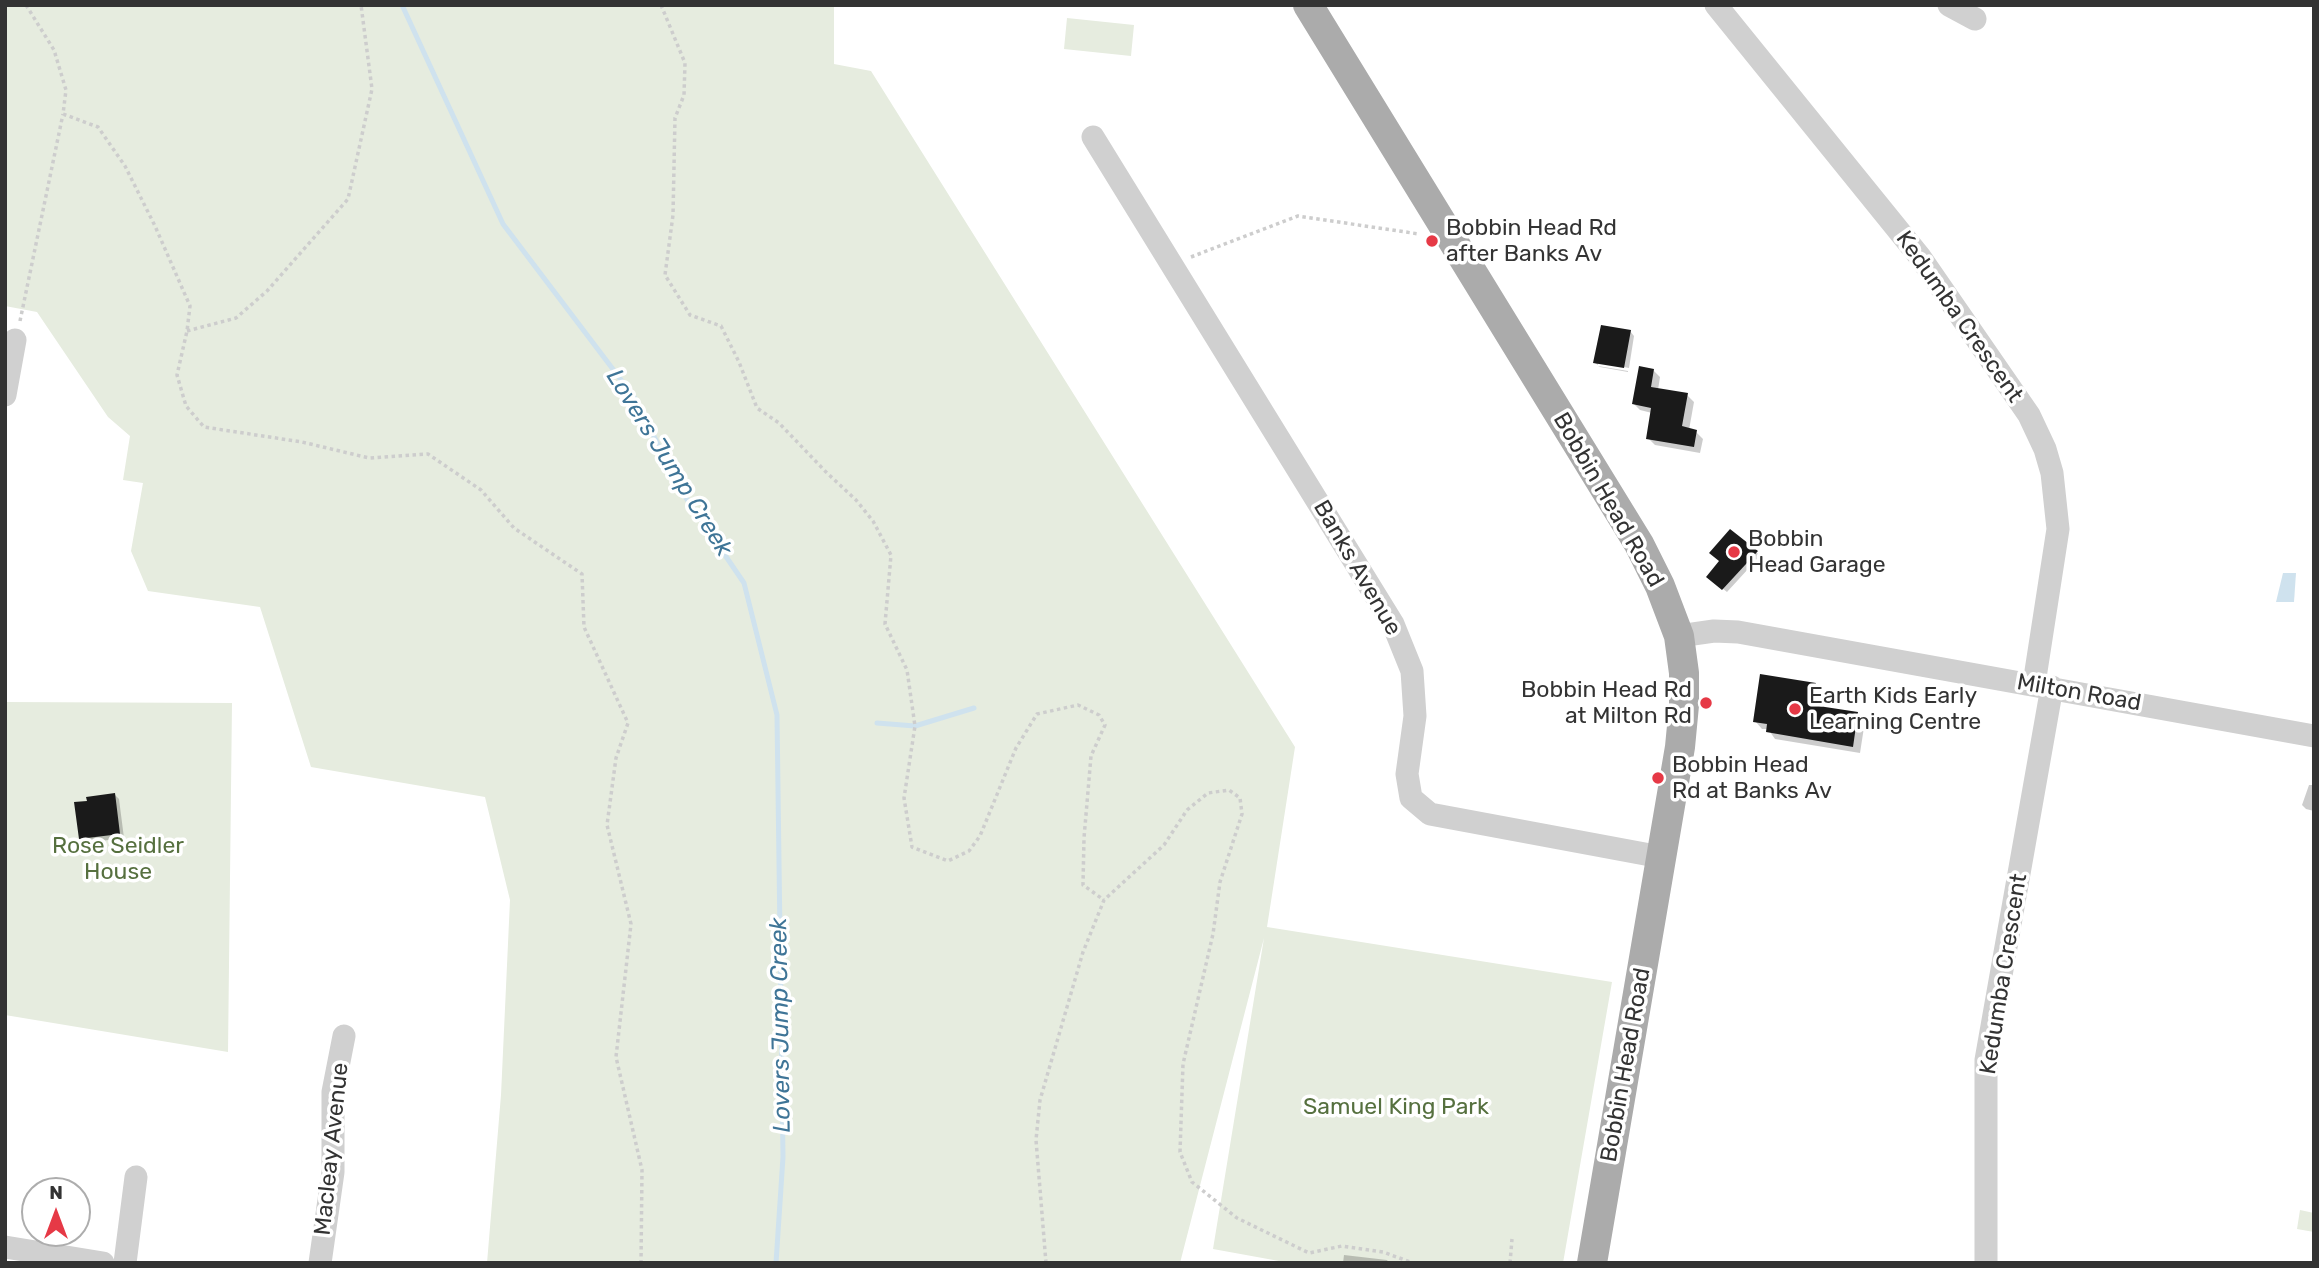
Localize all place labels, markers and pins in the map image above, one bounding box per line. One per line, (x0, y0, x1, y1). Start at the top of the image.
place label: Bobbin Head Rd after Banks Av (1446, 214, 1617, 268)
marker: Bobbin Head Rd after Banks Av (1424, 233, 1440, 249)
place label: Bobbin Head Garage (1748, 525, 1886, 579)
marker: Bobbin Head Garage (1726, 544, 1742, 560)
place label: Bobbin Head Rd at Milton Rd (1521, 676, 1692, 730)
place label: Earth Kids Early Learning Centre (1809, 682, 1981, 736)
marker: Bobbin Head Rd at Milton Rd (1698, 695, 1714, 711)
marker: Earth Kids Early Learning Centre (1787, 701, 1803, 717)
place label: Bobbin Head Rd at Banks Av (1672, 751, 1832, 805)
marker: Bobbin Head Rd at Banks Av (1650, 770, 1666, 786)

